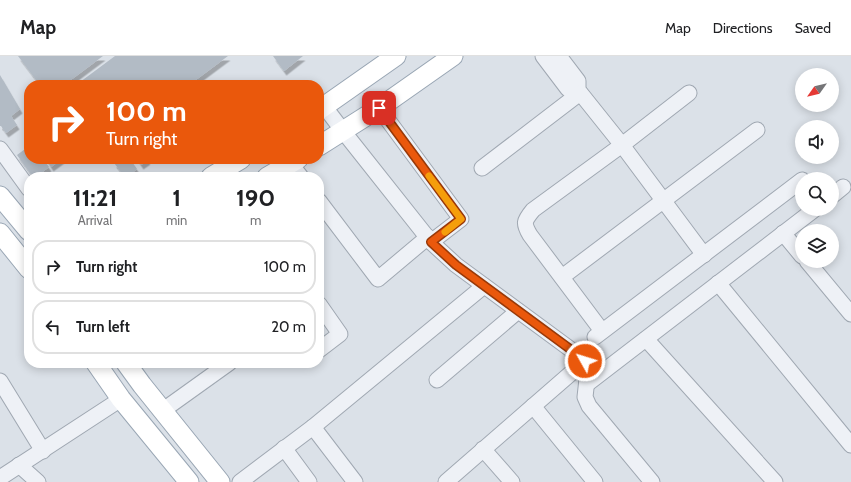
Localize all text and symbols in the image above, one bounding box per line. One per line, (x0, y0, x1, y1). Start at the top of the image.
text: Map (20, 16, 56, 39)
text: Map (665, 19, 691, 37)
text: Directions (713, 19, 773, 37)
text: Saved (795, 19, 831, 37)
north arrow (795, 68, 839, 112)
map controls (795, 68, 839, 268)
pin (362, 91, 396, 125)
text: 100 m (106, 94, 187, 128)
icon: right (40, 96, 92, 148)
icon: arrive (368, 97, 390, 119)
button: sound (795, 120, 839, 164)
text: Turn right (106, 128, 177, 150)
button: search (795, 172, 839, 216)
text: 11:21 (73, 183, 117, 212)
text: 1 (172, 183, 181, 212)
text: 190 (236, 183, 275, 212)
text: Arrival (78, 212, 112, 228)
text: min (166, 212, 187, 228)
text: m (250, 212, 261, 228)
button: layers (795, 224, 839, 268)
icon: right (42, 256, 64, 278)
text: Turn right (76, 258, 137, 276)
text: 100 m (264, 258, 306, 276)
icon: left (42, 316, 64, 338)
text: Turn left (76, 318, 130, 336)
text: 20 m (271, 318, 306, 336)
position arrow (564, 340, 606, 382)

